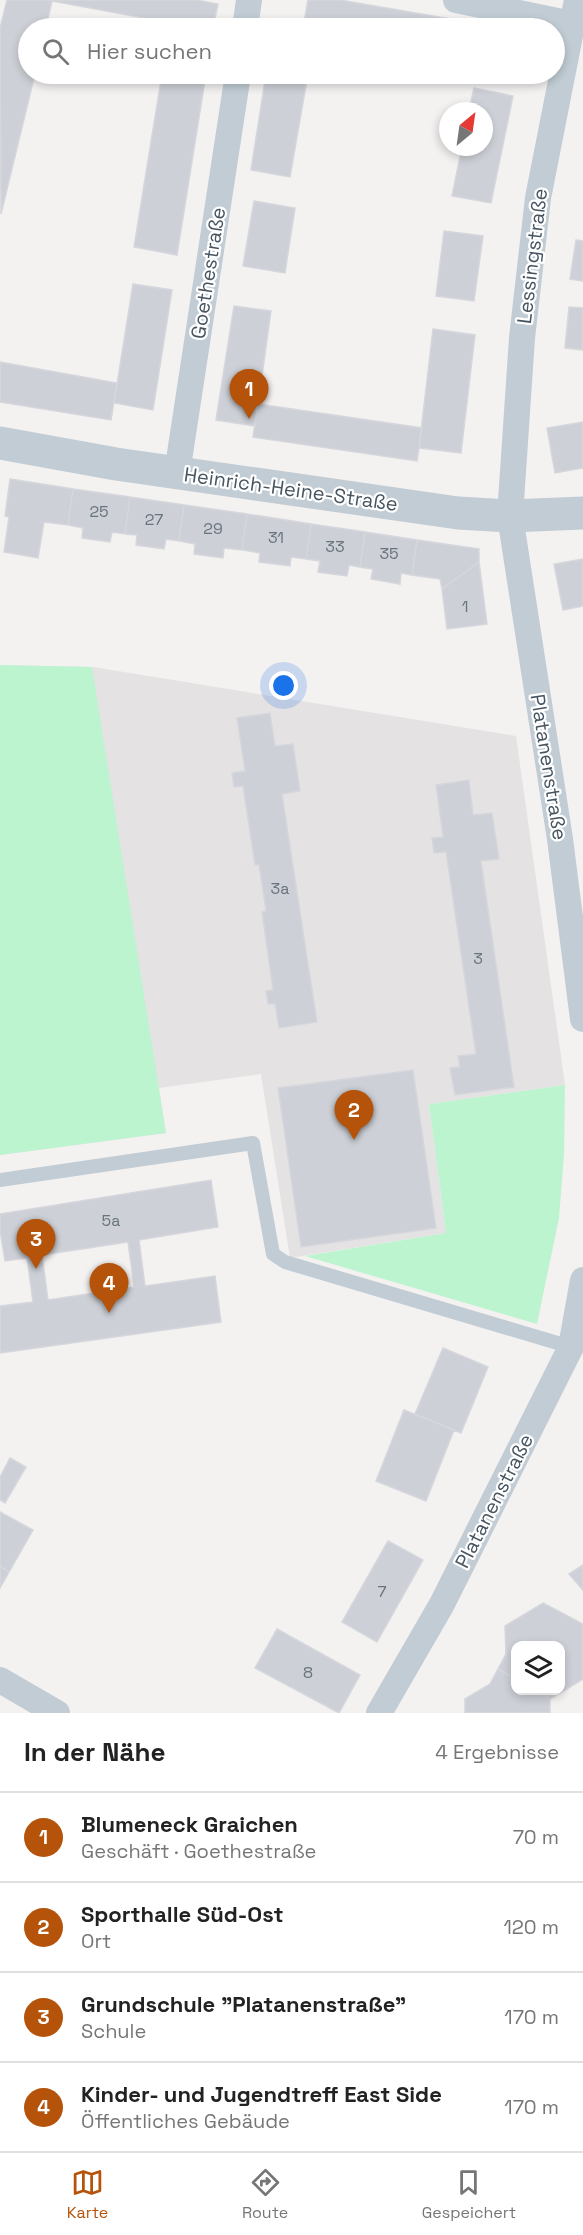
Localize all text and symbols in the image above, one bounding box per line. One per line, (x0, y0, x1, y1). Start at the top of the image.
search box (18, 18, 565, 84)
icon: search (39, 35, 72, 68)
text: Hier suchen (87, 37, 212, 65)
north arrow (439, 102, 493, 156)
street label: Lessingstraße (511, 187, 553, 325)
street label: Goethestraße (185, 205, 231, 341)
pin: 1 (230, 370, 268, 419)
street label: Heinrich-Heine-Straße (182, 461, 400, 517)
house number: 25 (89, 501, 109, 522)
house number: 27 (145, 509, 163, 530)
house number: 29 (203, 518, 223, 539)
house number: 31 (268, 527, 284, 548)
house number: 33 (325, 536, 345, 557)
house number: 35 (379, 543, 399, 564)
house number: 1 (462, 596, 468, 617)
your location (269, 671, 298, 700)
street label: Platanenstraße (525, 692, 573, 842)
house number: 3a (271, 878, 289, 899)
house number: 3 (473, 948, 483, 969)
pin: 2 (334, 1090, 374, 1140)
house number: 5a (102, 1210, 120, 1231)
pin: 3 (16, 1220, 56, 1269)
pin: 4 (90, 1264, 128, 1313)
street label: Platanenstraße (449, 1429, 539, 1573)
house number: 7 (377, 1581, 387, 1602)
map controls (511, 1641, 565, 1695)
button: layers (511, 1641, 565, 1695)
house number: 8 (303, 1662, 313, 1683)
text: In der Nähe (24, 1735, 165, 1769)
text: 4 Ergebnisse (435, 1739, 559, 1765)
text: Blumeneck Graichen (81, 1810, 298, 1838)
text: 1 (39, 1824, 48, 1850)
text: 70 m (513, 1824, 559, 1850)
text: Geschäft · Goethestraße (81, 1838, 316, 1864)
text: Sporthalle Süd-Ost (81, 1900, 283, 1928)
text: 2 (38, 1914, 49, 1940)
text: 120 m (503, 1914, 559, 1940)
text: Ort (81, 1928, 111, 1954)
text: Grundschule "Platanenstraße" (81, 1990, 406, 2018)
text: 3 (37, 2004, 50, 2030)
text: 170 m (504, 2004, 559, 2030)
text: Schule (81, 2018, 146, 2044)
text: Kinder- und Jugendtreff East Side (81, 2080, 442, 2108)
text: 4 (37, 2094, 50, 2120)
text: 170 m (504, 2094, 559, 2120)
text: Öffentliches Gebäude (81, 2108, 290, 2134)
tab: Karte (67, 2166, 108, 2223)
tab: Route (242, 2166, 288, 2223)
tab: Gespeichert (422, 2166, 516, 2223)

